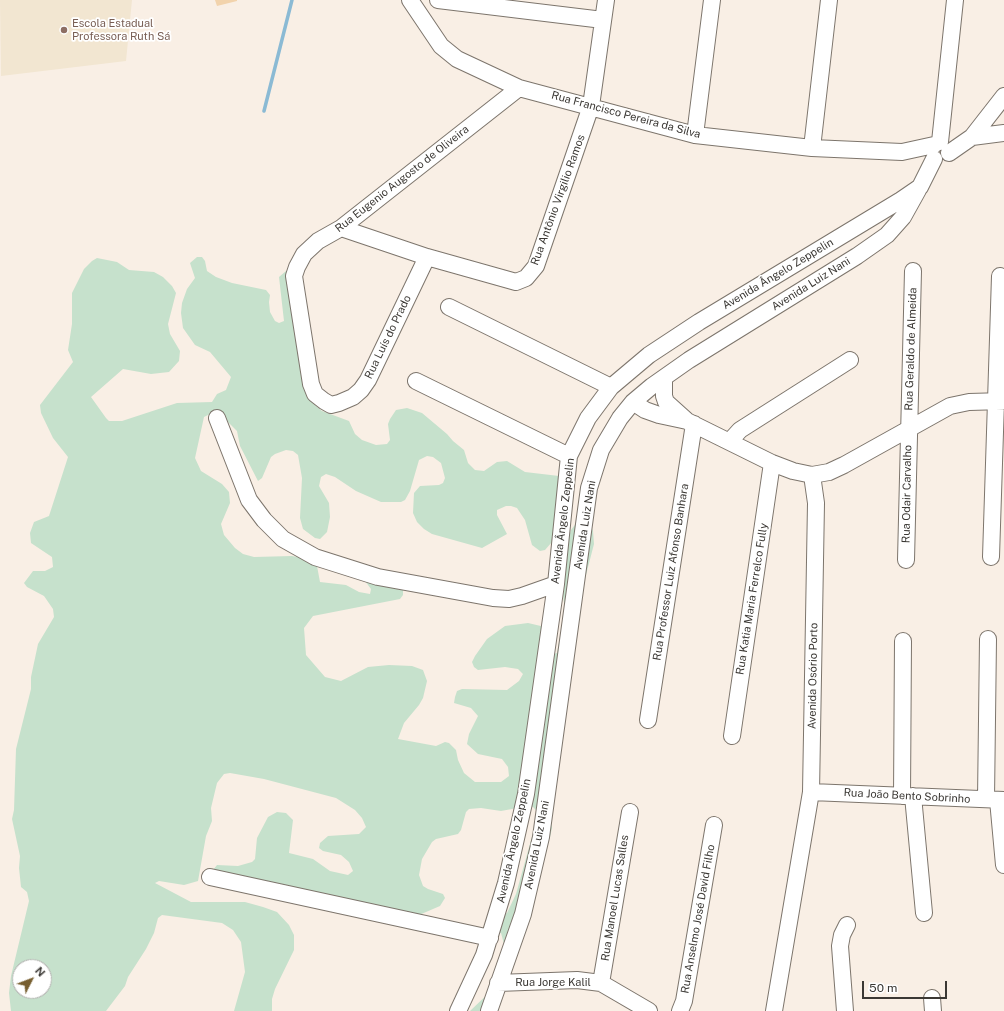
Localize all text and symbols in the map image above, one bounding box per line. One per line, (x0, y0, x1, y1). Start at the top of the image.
place label: Escola Estadual Professora Ruth Sá (72, 17, 170, 43)
marker: Escola Estadual Professora Ruth Sá (59, 25, 69, 35)
street label: Rua Francisco Pereira da Silva (550, 89, 702, 141)
street label: Rua Eugenio Augosto de Oliveira (333, 123, 471, 235)
street label: Rua Antônio Virgilio Ramos (528, 133, 588, 267)
street label: Avenida Ângelo Zeppelin (720, 236, 836, 312)
street label: Avenida Luiz Nani (769, 255, 853, 313)
street label: Rua Geraldo de Almeida (902, 287, 920, 411)
street label: Rua Luís do Prado (362, 293, 414, 381)
street label: Rua Odair Carvalho (900, 445, 914, 543)
street label: Avenida Ângelo Zeppelin (549, 457, 577, 585)
street label: Avenida Luiz Nani (571, 479, 599, 571)
street label: Rua Professor Luiz Afonso Banhara (650, 483, 692, 661)
street label: Rua Katia Maria Ferrelco Fully (733, 522, 771, 676)
street label: Avenida Osório Porto (805, 623, 821, 729)
street label: Avenida Ângelo Zeppelin (494, 777, 534, 905)
street label: Rua João Bento Sobrinho (843, 786, 971, 806)
street label: Avenida Luiz Nani (522, 800, 552, 890)
street label: Rua Manoel Lucas Salles (599, 834, 631, 962)
street label: Rua Anselmo José David Filho (678, 843, 718, 995)
north arrow (12, 959, 52, 999)
text: N (33, 964, 48, 979)
scale bar (864, 973, 949, 999)
street label: Rua Jorge Kalil (515, 976, 591, 990)
text: 50 m (869, 981, 897, 995)

